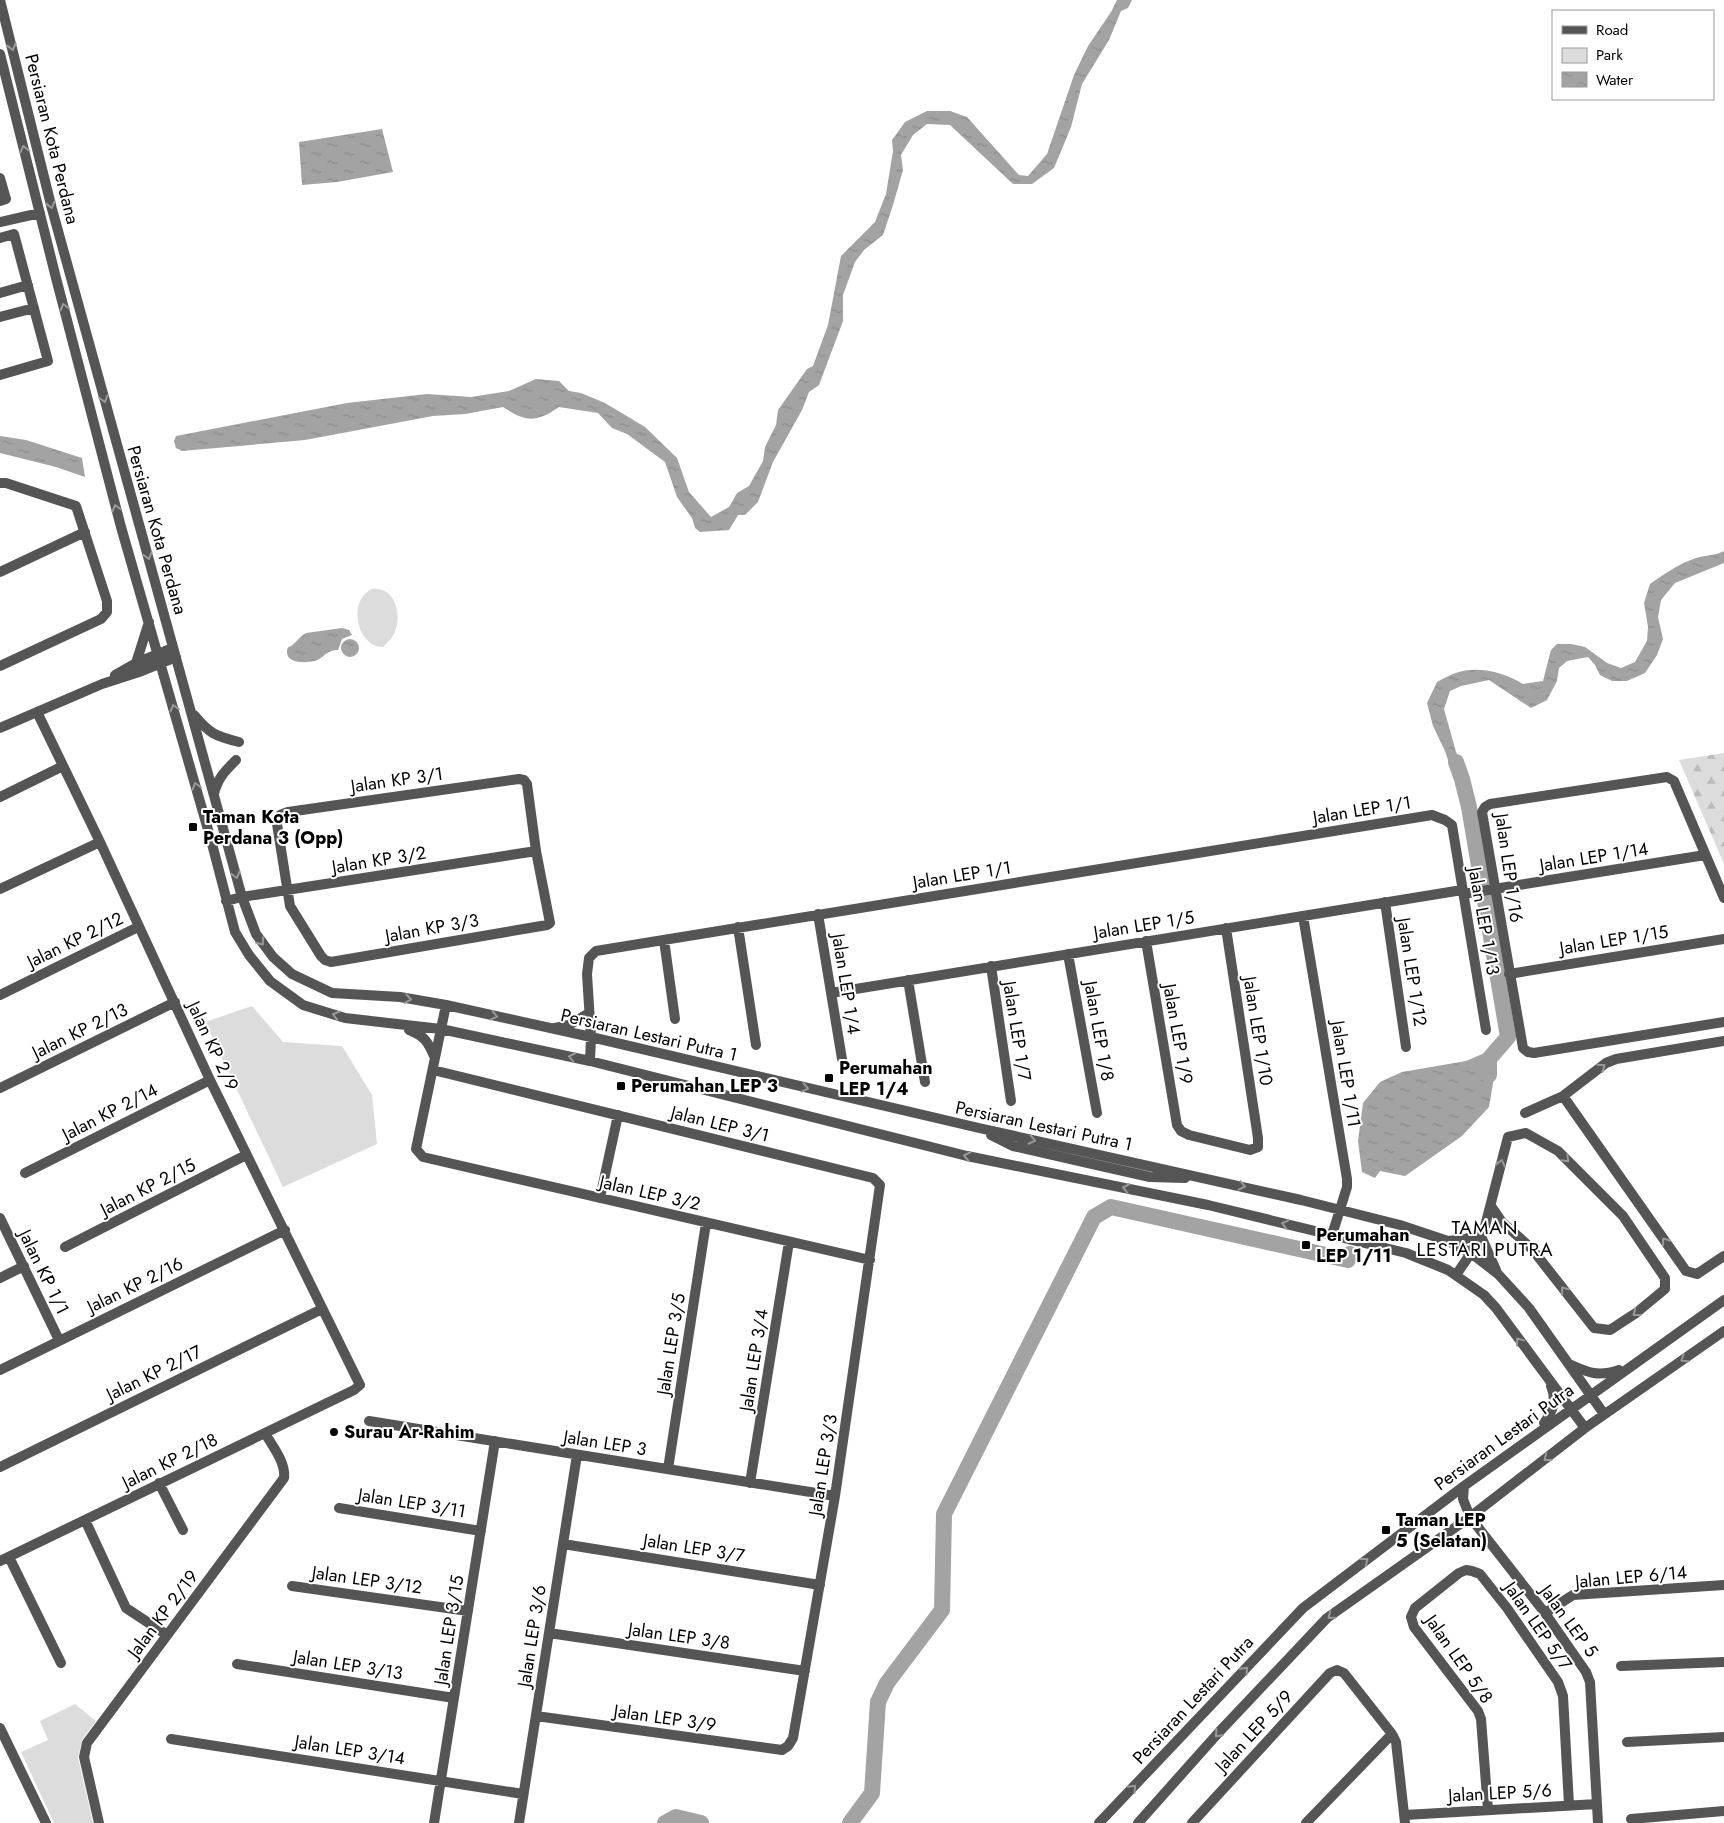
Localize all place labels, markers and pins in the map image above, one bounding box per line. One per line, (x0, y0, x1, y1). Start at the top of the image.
place label: Taman Kota Perdana 3 (Opp) (203, 804, 344, 851)
marker: Taman Kota Perdana 3 (Opp) (187, 821, 199, 833)
place label: Perumahan LEP 1/4 (839, 1055, 933, 1102)
marker: Perumahan LEP 1/4 (823, 1072, 835, 1084)
place label: Perumahan LEP 3 (631, 1073, 778, 1099)
marker: Perumahan LEP 3 (615, 1080, 627, 1092)
place label: Perumahan LEP 1/11 (1316, 1222, 1410, 1269)
marker: Perumahan LEP 1/11 (1300, 1239, 1312, 1251)
place label: Surau Ar-Rahim (344, 1419, 474, 1445)
marker: Surau Ar-Rahim (328, 1426, 340, 1438)
place label: Taman LEP 5 (Selatan) (1396, 1507, 1487, 1554)
marker: Taman LEP 5 (Selatan) (1380, 1524, 1392, 1536)

